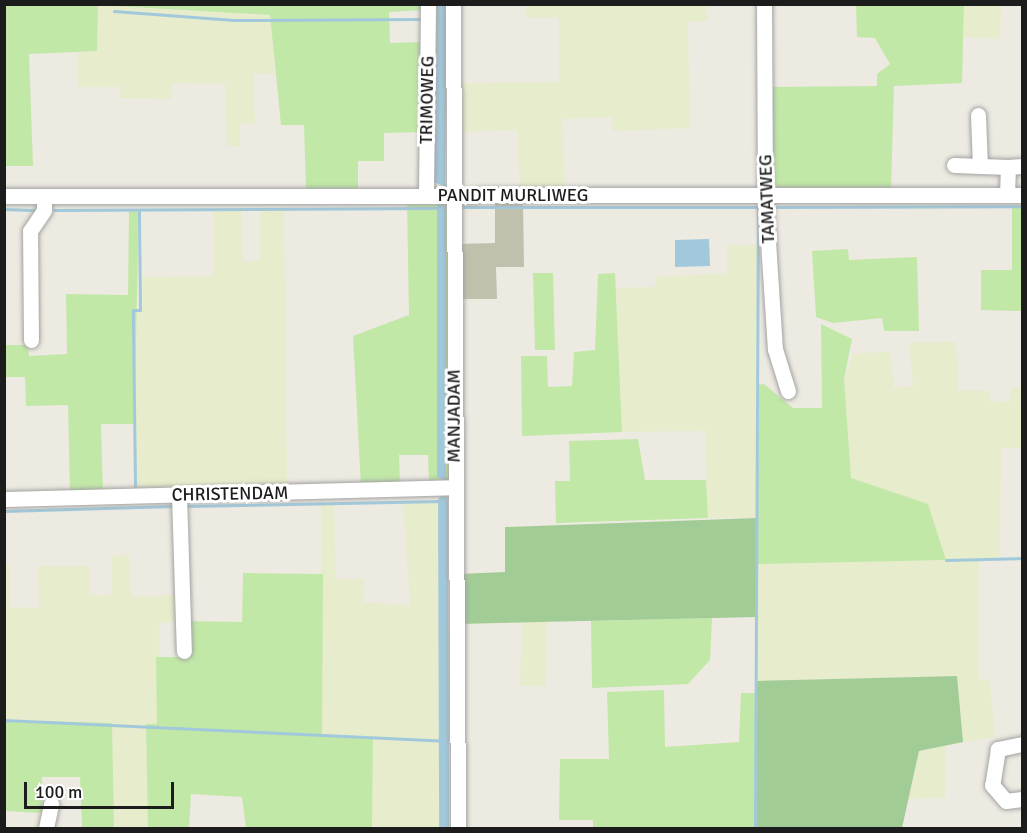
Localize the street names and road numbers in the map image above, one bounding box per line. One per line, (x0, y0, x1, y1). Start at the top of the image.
street label: TRIMOWEG (415, 56, 439, 144)
street label: TAMATWEG (755, 154, 779, 244)
street label: PANDIT MURLIWEG (438, 184, 588, 206)
street label: MANJADAM (443, 369, 465, 463)
street label: CHRISTENDAM (171, 482, 289, 506)

